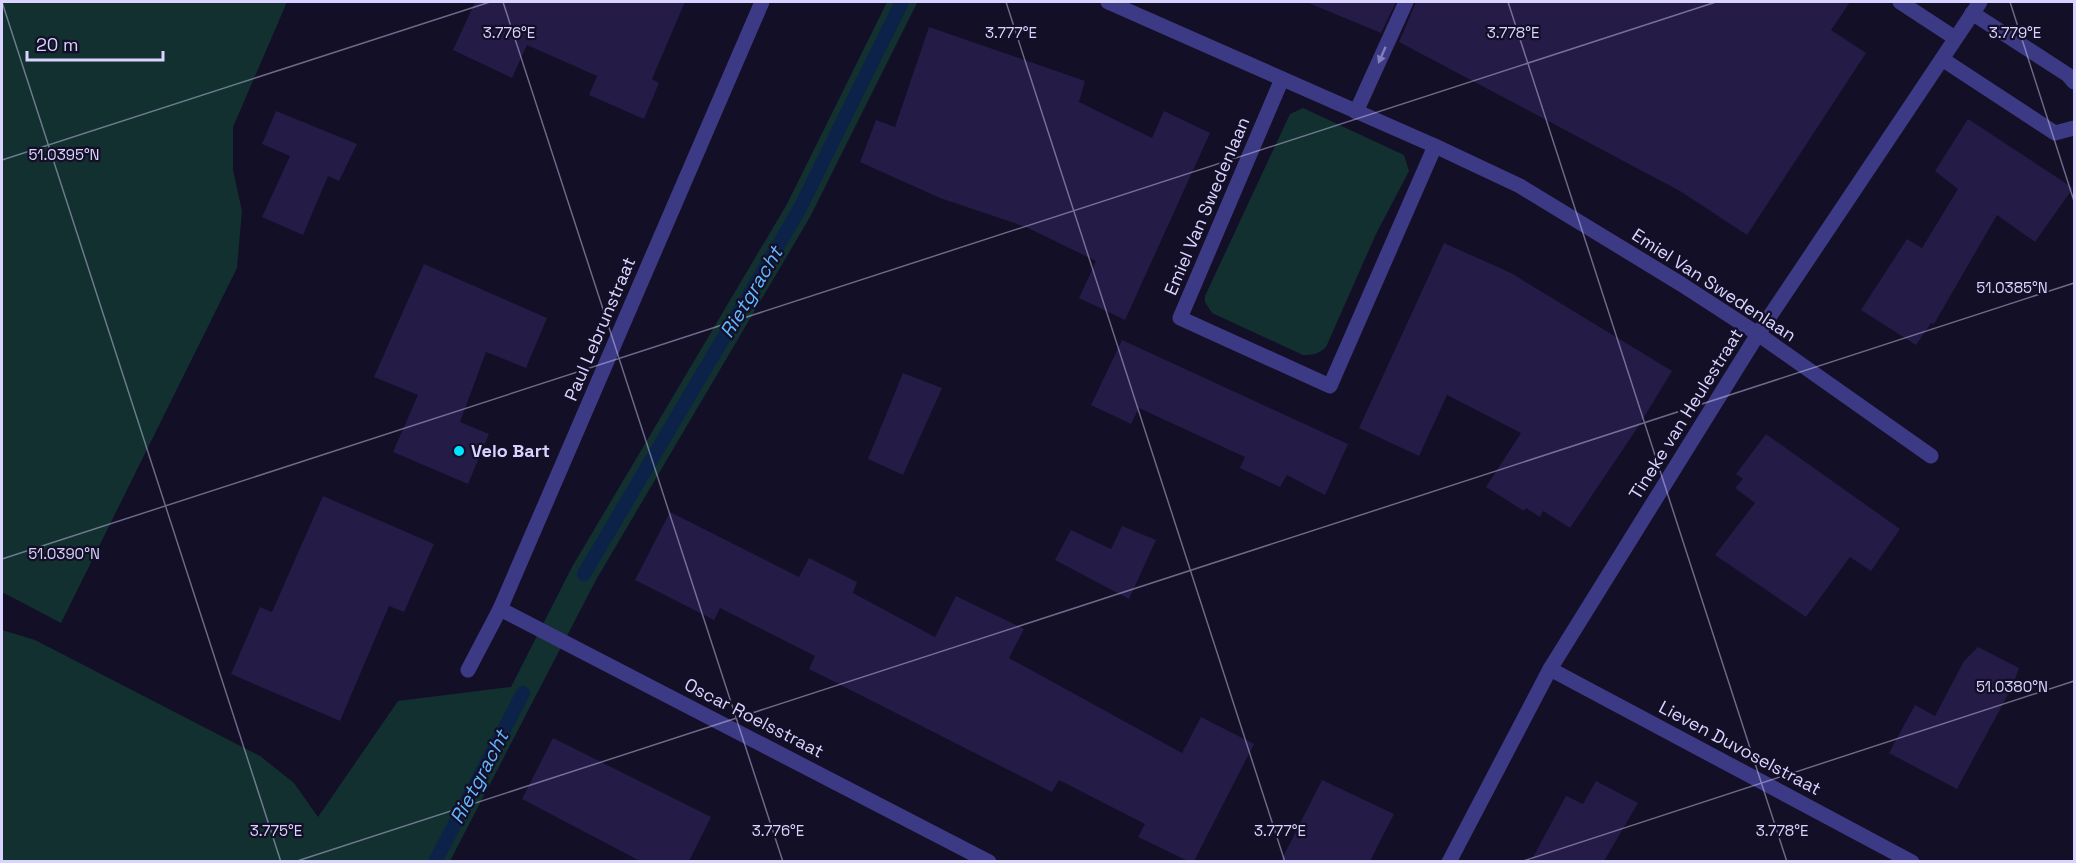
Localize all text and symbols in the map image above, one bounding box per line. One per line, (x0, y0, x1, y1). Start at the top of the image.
text: 3.776°E (483, 23, 535, 42)
text: 3.777°E (985, 23, 1037, 42)
text: 3.778°E (1487, 23, 1539, 42)
text: 3.779°E (1989, 23, 2041, 42)
scale bar (27, 24, 164, 62)
text: 20 m (36, 33, 79, 56)
one-way arrow (1377, 46, 1386, 63)
street label: Emiel Van Swedenlaan (1159, 113, 1255, 298)
text: 51.0395°N (28, 145, 100, 164)
street label: Emiel Van Swedenlaan (1628, 223, 1801, 346)
water label: Rietgracht (714, 240, 789, 343)
street label: Paul Lebrunstraat (559, 253, 640, 404)
text: 51.0385°N (1976, 278, 2048, 297)
street label: Tineke van Heulestraat (1624, 324, 1748, 504)
place label: Velo Bart (471, 439, 550, 462)
marker: Velo Bart (452, 444, 466, 458)
text: 51.0390°N (28, 544, 100, 563)
street label: Oscar Roelsstraat (681, 672, 828, 763)
text: 51.0380°N (1976, 677, 2048, 696)
street label: Lieven Duvoselstraat (1655, 695, 1825, 800)
water label: Rietgracht (444, 724, 515, 828)
text: 3.775°E (250, 821, 302, 840)
text: 3.776°E (752, 821, 804, 840)
text: 3.777°E (1254, 821, 1306, 840)
text: 3.778°E (1756, 821, 1808, 840)

